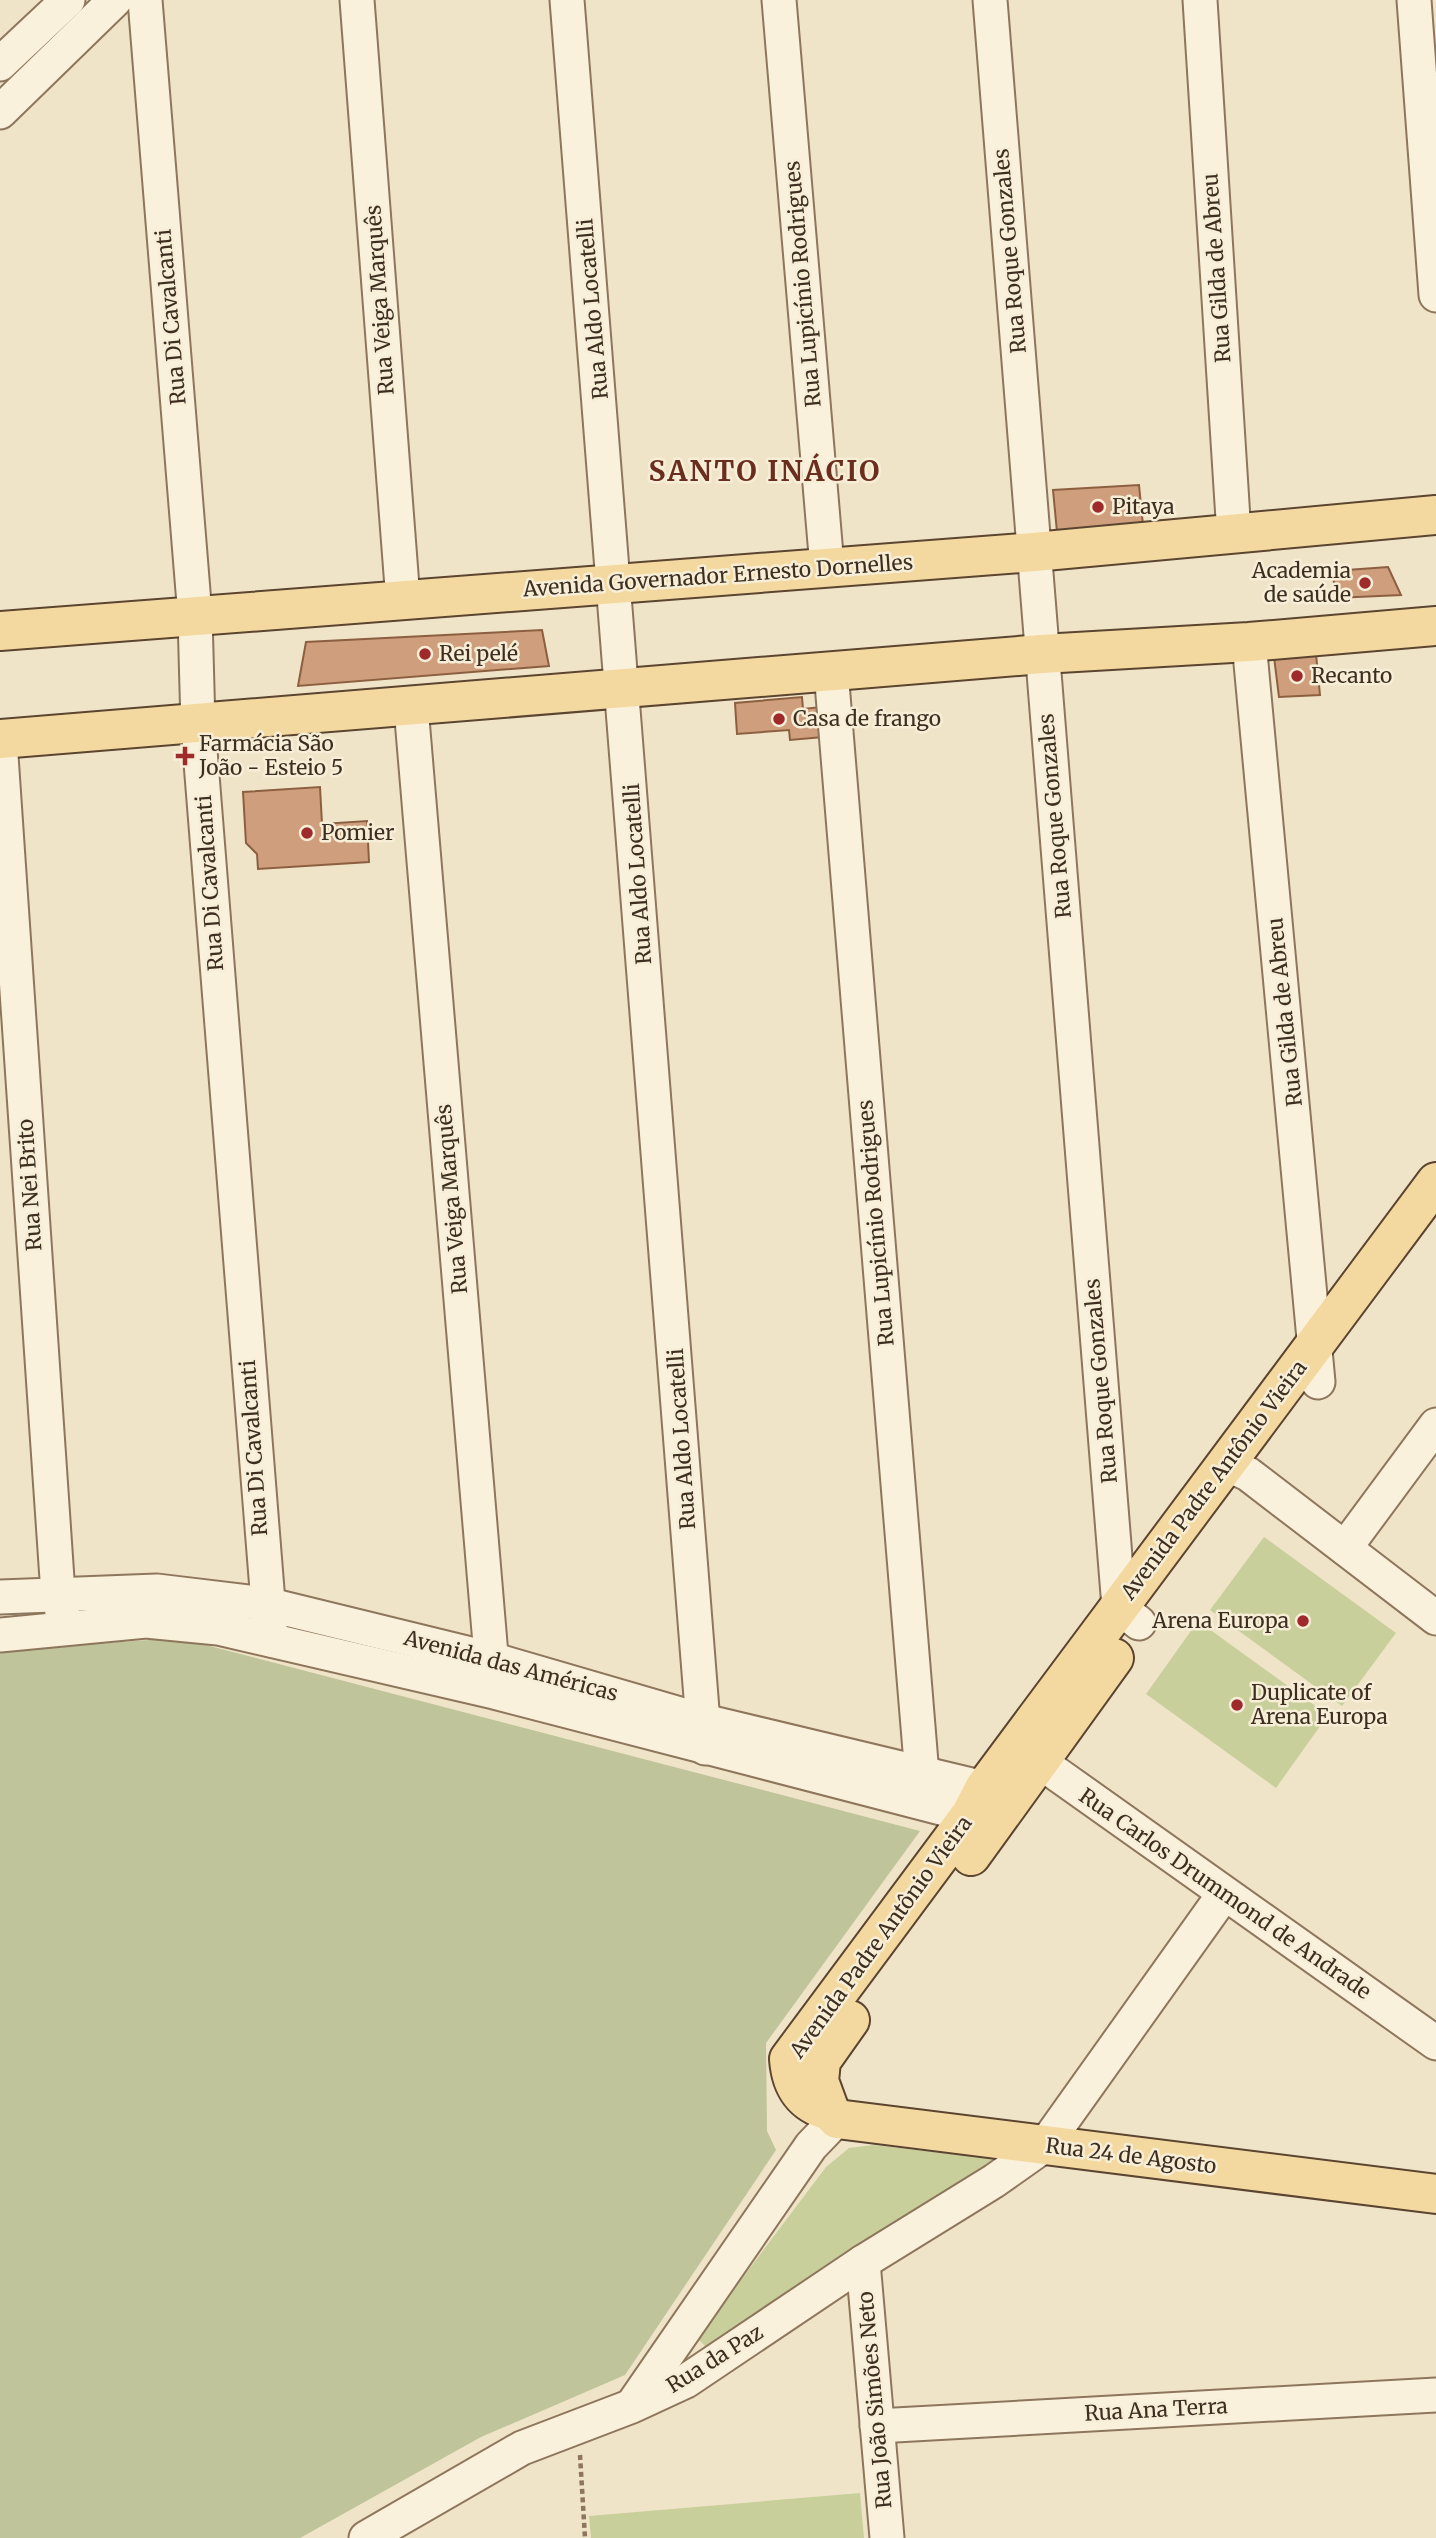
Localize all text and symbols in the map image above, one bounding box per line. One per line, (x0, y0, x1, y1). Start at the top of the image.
street label: Rua Roque Gonzales (987, 148, 1032, 355)
street label: Rua Lupicínio Rodrigues (778, 160, 827, 408)
street label: Rua Gilda de Abreu (1196, 172, 1237, 364)
street label: Rua Veiga Marquês (359, 204, 400, 396)
street label: Rua Aldo Locatelli (571, 217, 614, 401)
street label: Rua Di Cavalcanti (149, 228, 192, 406)
district label: SANTO INÁCIO (649, 453, 881, 489)
place label: Pitaya (1112, 493, 1174, 520)
marker: Pitaya (1090, 499, 1106, 515)
street label: Avenida Governador Ernesto Dornelles (521, 548, 914, 603)
place label: Academia de saúde (1251, 557, 1351, 608)
marker: Academia de saúde (1357, 575, 1373, 591)
place label: Rei pelé (439, 640, 518, 667)
marker: Rei pelé (417, 646, 433, 662)
place label: Recanto (1311, 662, 1392, 689)
marker: Recanto (1289, 668, 1305, 684)
place label: Casa de frango (793, 705, 941, 732)
marker: Casa de frango (771, 711, 787, 727)
street label: Rua Roque Gonzales (1032, 713, 1077, 920)
place label: Farmácia São João - Esteio 5 (198, 730, 343, 781)
marker: Farmácia São João - Esteio 5 (177, 748, 193, 764)
street label: Rua Aldo Locatelli (618, 782, 657, 966)
street label: Rua Di Cavalcanti (190, 794, 229, 972)
place label: Pomier (321, 819, 394, 846)
marker: Pomier (299, 825, 315, 841)
street label: Rua Gilda de Abreu (1261, 916, 1308, 1108)
street label: Rua Lupicínio Rodrigues (851, 1099, 900, 1347)
street label: Rua Veiga Marquês (430, 1103, 473, 1295)
street label: Rua Nei Brito (11, 1118, 48, 1252)
street label: Rua Roque Gonzales (1078, 1278, 1123, 1485)
street label: Rua Aldo Locatelli (662, 1347, 701, 1531)
street label: Avenida Padre Antônio Vieira (1114, 1355, 1313, 1606)
street label: Rua Di Cavalcanti (234, 1359, 273, 1537)
place label: Arena Europa (1151, 1607, 1289, 1634)
marker: Arena Europa (1295, 1613, 1311, 1629)
street label: Avenida das Américas (400, 1624, 621, 1707)
place label: Duplicate of Arena Europa (1250, 1679, 1388, 1730)
marker: Duplicate of Arena Europa (1229, 1697, 1245, 1713)
street label: Rua Carlos Drummond de Andrade (1074, 1782, 1376, 2005)
street label: Avenida Padre Antônio Vieira (783, 1810, 978, 2064)
street label: Rua 24 de Agosto (1044, 2132, 1218, 2179)
street label: Rua João Simões Neto (852, 2290, 897, 2510)
street label: Rua da Paz (661, 2318, 768, 2399)
street label: Rua Ana Terra (1084, 2392, 1228, 2427)

